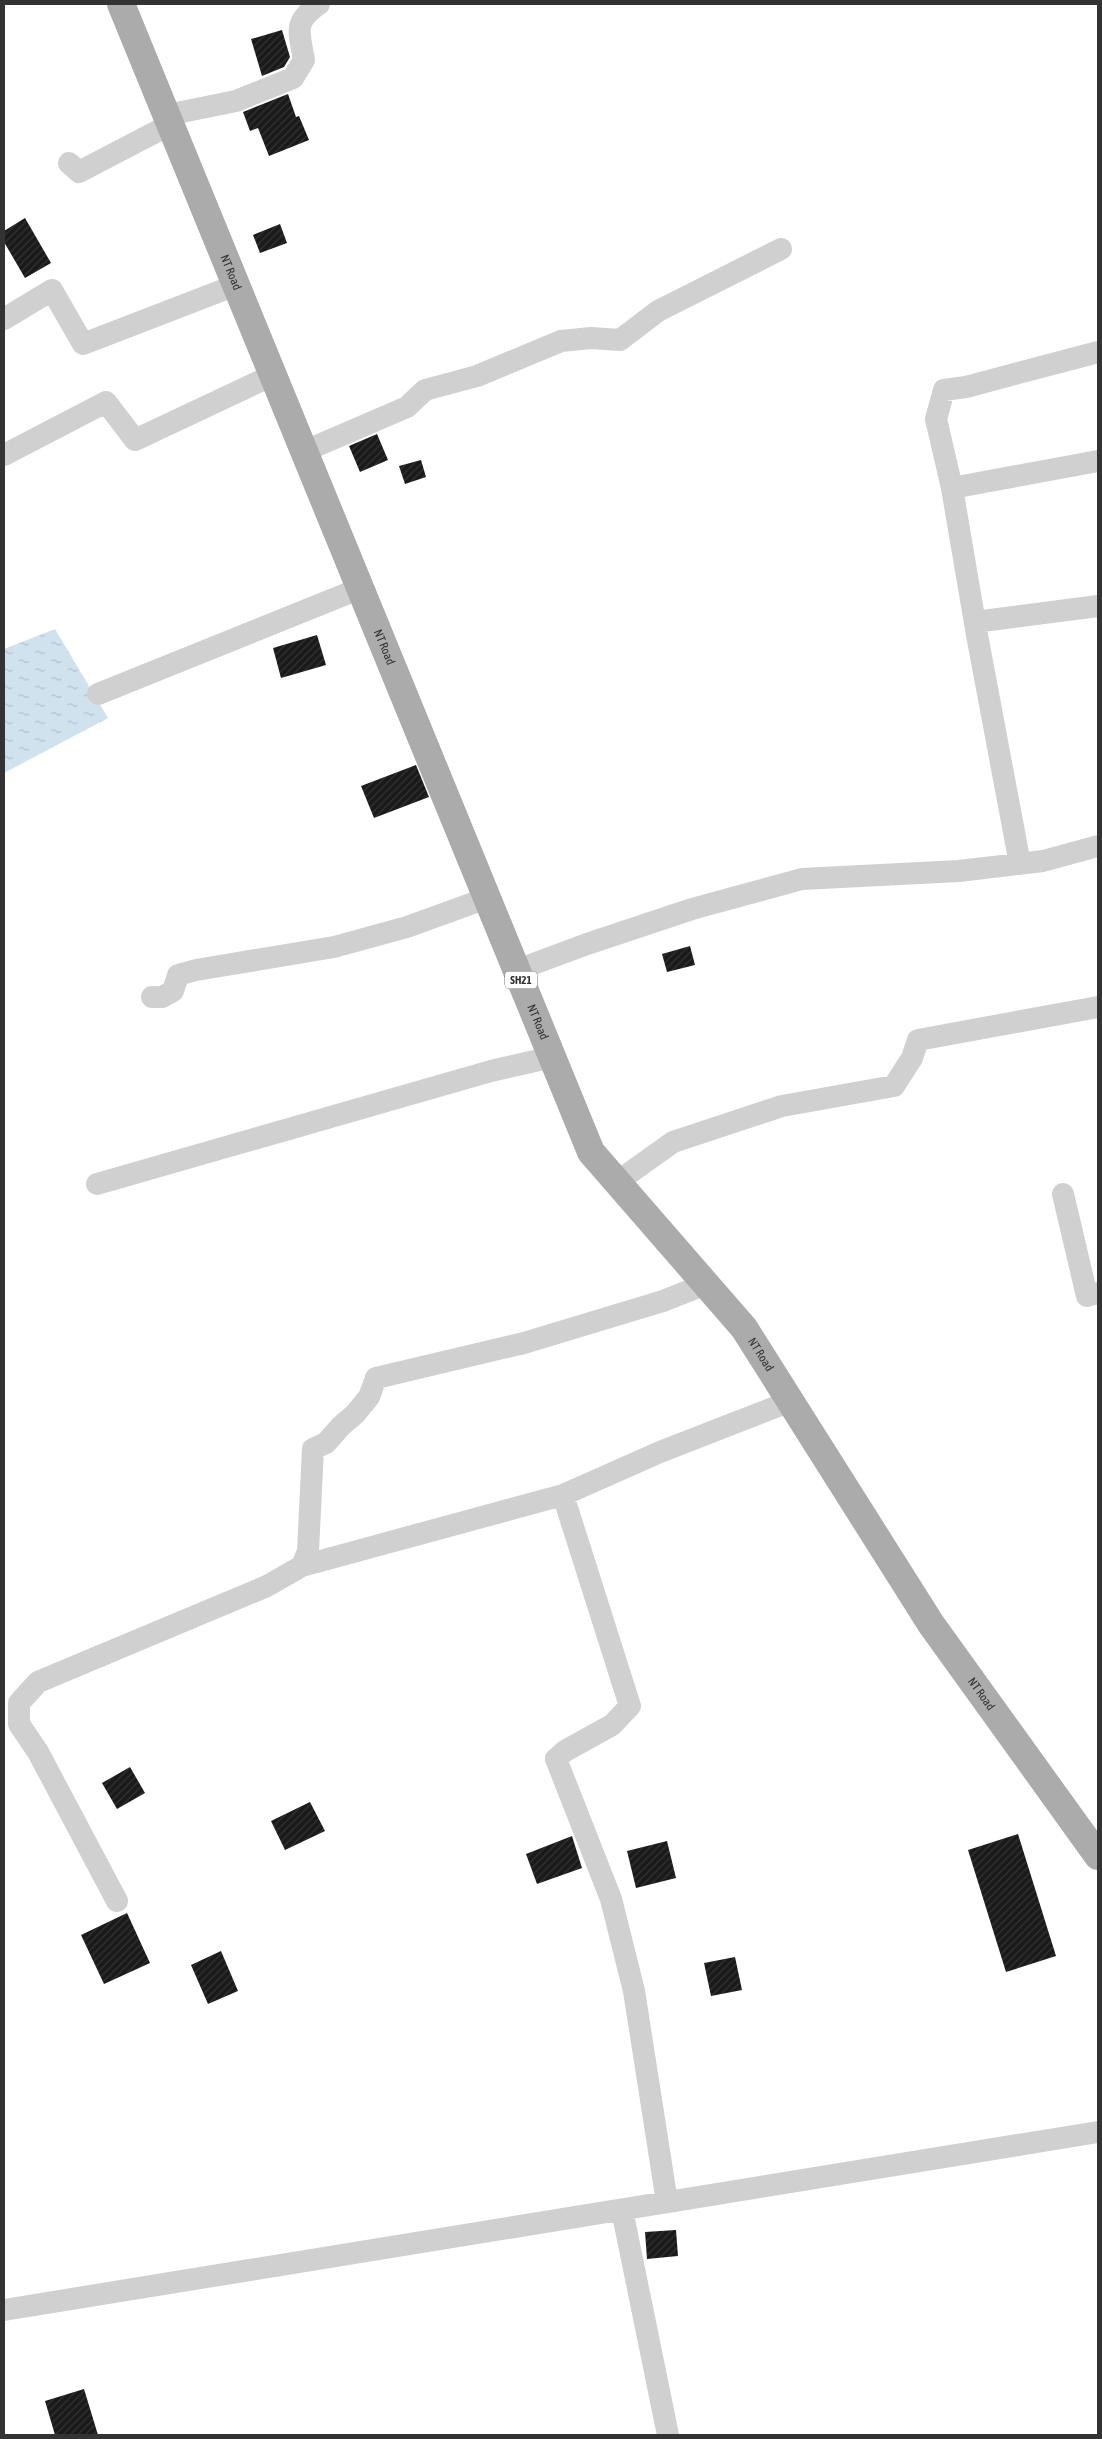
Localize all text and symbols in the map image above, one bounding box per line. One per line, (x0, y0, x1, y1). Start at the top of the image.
street label: NT Road (217, 253, 244, 292)
street label: NT Road (371, 627, 398, 667)
road number: SH21 (505, 972, 537, 988)
street label: NT Road (524, 1002, 551, 1042)
street label: NT Road (745, 1335, 777, 1374)
street label: NT Road (965, 1675, 998, 1713)

